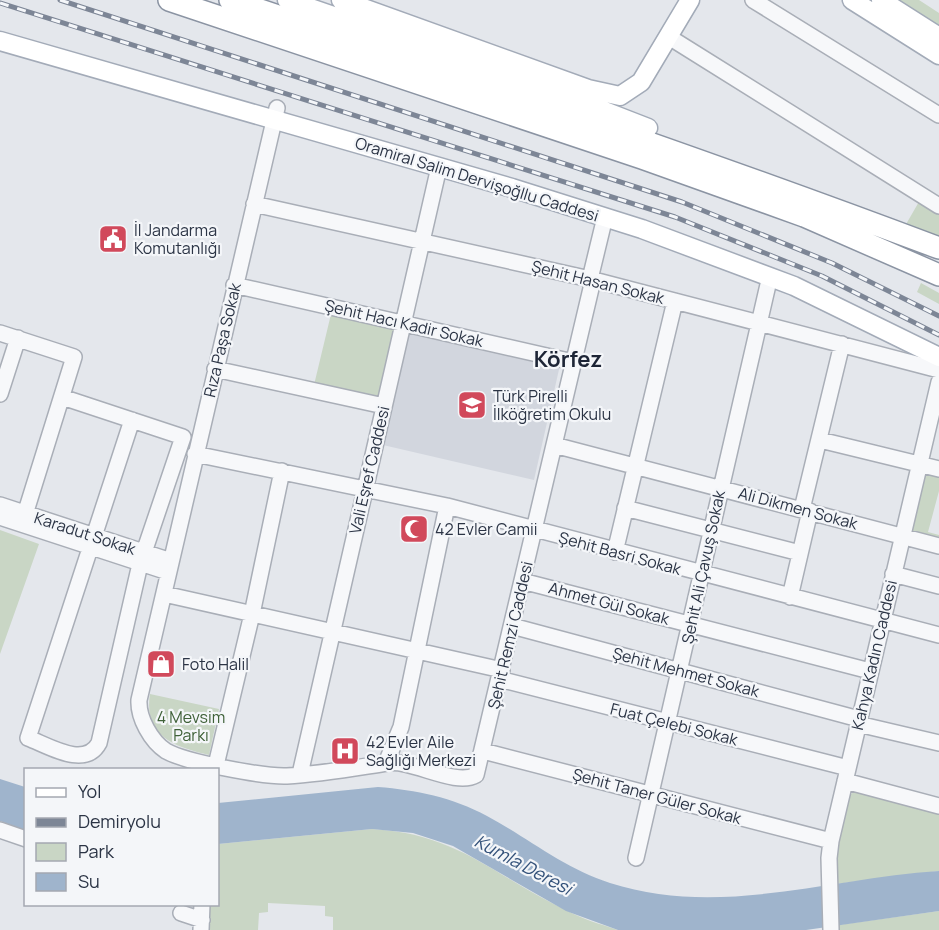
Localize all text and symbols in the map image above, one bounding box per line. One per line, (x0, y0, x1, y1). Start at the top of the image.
street label: Oramiral Salim Dervişoğllu Caddesi (353, 131, 601, 227)
place label: İl Jandarma Komutanlığı (134, 219, 221, 259)
public building icon: İl Jandarma Komutanlığı (97, 223, 129, 255)
street label: Şehit Hasan Sokak (529, 255, 668, 309)
street label: Rıza Paşa Sokak (198, 280, 246, 399)
street label: Şehit Hacı Kadir Sokak (323, 294, 486, 352)
district label: Körfez (534, 344, 602, 374)
place label: Türk Pirelli İlköğretim Okulu (493, 385, 611, 425)
school or university icon: Türk Pirelli İlköğretim Okulu (456, 389, 488, 421)
street label: Vali Eşref Caddesi (344, 404, 394, 536)
street label: Ali Dikmen Sokak (736, 482, 861, 535)
street label: Şehit Ali Çavuş Sokak (676, 487, 730, 646)
street label: Karadut Sokak (31, 506, 140, 560)
mosque icon: 42 Evler Camii (398, 513, 430, 545)
place label: 42 Evler Camii (435, 518, 537, 540)
street label: Şehit Basri Sokak (556, 526, 685, 580)
street label: Şehit Remzi Caddesi (482, 559, 538, 711)
street label: Ahmet Gül Sokak (546, 576, 673, 630)
street label: Kahya Kadın Caddesi (846, 578, 902, 732)
street label: Şehit Mehmet Sokak (610, 642, 763, 702)
shop icon: Foto Halil (145, 648, 177, 680)
place label: Foto Halil (182, 653, 249, 675)
street label: Fuat Çelebi Sokak (608, 698, 741, 751)
park label: 4 Mevsim Parkı (157, 706, 225, 746)
place label: 42 Evler Aile Sağlığı Merkezi (366, 731, 476, 771)
hospital icon: 42 Evler Aile Sağlığı Merkezi (329, 735, 361, 767)
street label: Şehit Taner Güler Sokak (570, 763, 745, 829)
legend (24, 768, 219, 906)
text: Yol (78, 779, 101, 803)
text: Demiryolu (78, 809, 161, 833)
water label: Kumla Deresi (471, 828, 579, 901)
text: Park (78, 839, 115, 863)
text: Su (78, 869, 100, 893)

